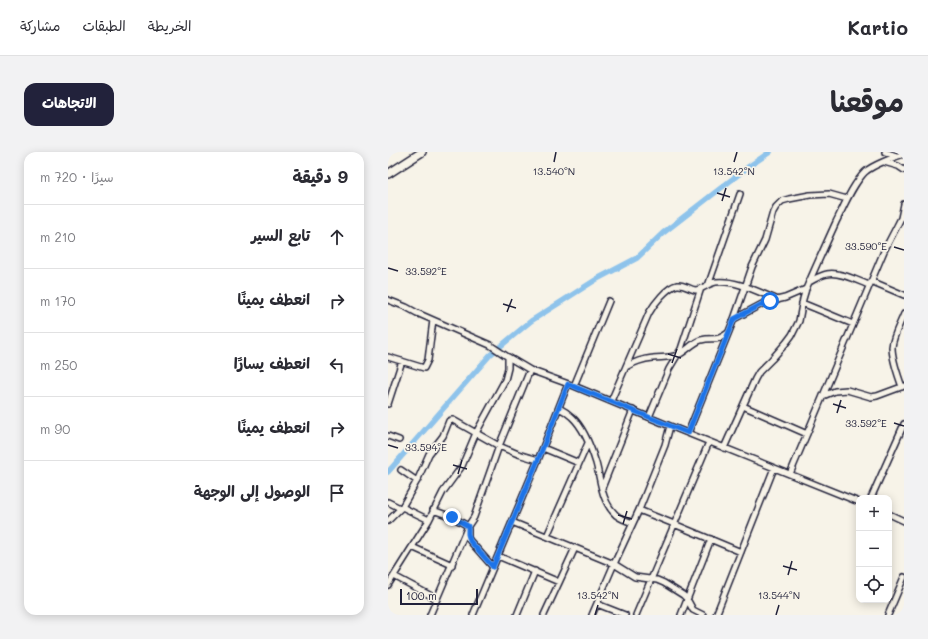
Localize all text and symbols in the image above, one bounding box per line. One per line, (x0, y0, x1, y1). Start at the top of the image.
text: Kartio (848, 15, 908, 40)
text: مشاركة (20, 16, 60, 35)
text: الطبقات (82, 16, 126, 35)
text: الخريطة (148, 16, 191, 35)
button: الاتجاهات (24, 83, 114, 126)
text: موقعنا (830, 83, 904, 119)
text: 13.540°N (533, 164, 575, 178)
text: 13.542°N (713, 164, 755, 178)
text: 9 دقيقة (292, 165, 348, 187)
text: سيرًا · 720 m (40, 168, 114, 185)
text: تابع السير (251, 225, 310, 245)
icon: ahead (326, 226, 348, 248)
text: 210 m (40, 228, 76, 245)
text: 33.590°E (845, 239, 887, 253)
text: 33.592°E (405, 264, 447, 278)
text: انعطف يمينًا (238, 289, 310, 309)
icon: right (326, 290, 348, 312)
text: 170 m (40, 292, 76, 309)
route start (761, 292, 779, 310)
text: انعطف يسارًا (234, 353, 310, 373)
icon: left (326, 354, 348, 376)
text: 250 m (40, 356, 77, 373)
text: 33.592°E (845, 416, 887, 430)
text: انعطف يمينًا (238, 417, 310, 437)
icon: right (326, 418, 348, 440)
text: 90 m (40, 420, 70, 437)
text: 33.594°E (405, 440, 447, 454)
text: الوصول إلى الوجهة (194, 481, 310, 501)
icon: arrive (326, 482, 348, 504)
map controls (856, 495, 892, 603)
button: + (856, 495, 892, 531)
route end (443, 508, 461, 526)
button: − (856, 531, 892, 567)
button: locate (856, 567, 892, 603)
scale bar (400, 587, 478, 606)
text: 100 m (406, 588, 437, 603)
text: 13.542°N (577, 588, 619, 602)
text: 13.544°N (758, 588, 800, 602)

